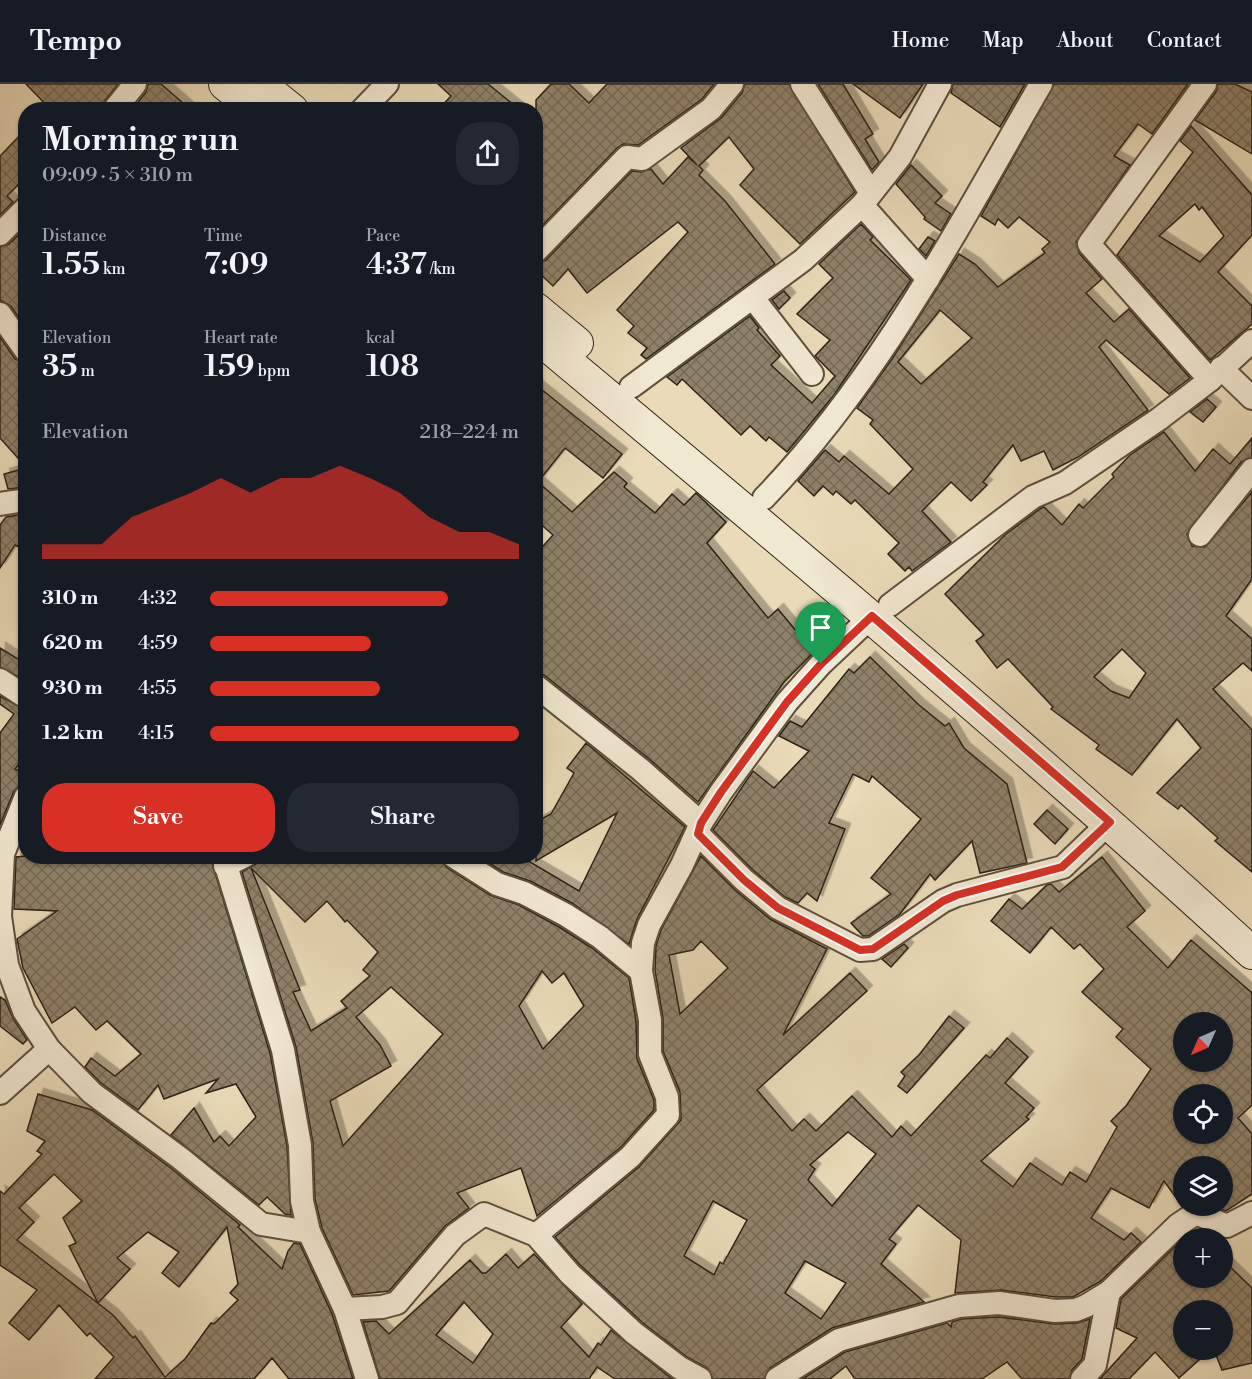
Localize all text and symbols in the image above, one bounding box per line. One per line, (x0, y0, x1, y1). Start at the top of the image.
text: Tempo (30, 24, 122, 59)
text: Home (892, 28, 949, 54)
text: Map (982, 28, 1024, 54)
text: About (1057, 28, 1114, 54)
text: Contact (1147, 28, 1222, 54)
text: Morning run (42, 120, 239, 161)
button: share (456, 122, 519, 185)
text: 09:09 · 5 × 310 m (42, 163, 193, 188)
text: Distance (42, 226, 107, 246)
text: Time (204, 226, 243, 246)
text: Pace (366, 226, 400, 246)
text: 1.55 (42, 246, 100, 284)
text: 7:09 (204, 246, 268, 284)
text: 4:37 (366, 246, 427, 284)
text: km (100, 259, 125, 279)
text: /km (427, 259, 456, 279)
text: Elevation (42, 328, 111, 348)
text: Heart rate (204, 328, 278, 348)
text: kcal (366, 328, 395, 348)
text: 35 (42, 348, 77, 386)
text: 159 (204, 348, 255, 386)
text: 108 (366, 348, 419, 386)
text: m (77, 361, 95, 381)
text: bpm (255, 361, 290, 381)
text: Elevation (42, 420, 129, 445)
text: 218–224 m (420, 420, 519, 445)
text: 310 m (42, 586, 98, 611)
text: 4:32 (138, 586, 177, 611)
pin (795, 602, 846, 664)
icon: arrive (804, 611, 837, 644)
text: 620 m (42, 631, 103, 656)
text: 4:59 (138, 631, 178, 656)
text: 930 m (42, 676, 103, 701)
text: 4:55 (138, 676, 176, 701)
text: 1.2 km (42, 721, 104, 746)
text: 4:15 (138, 721, 174, 746)
button: Save (42, 783, 275, 852)
button: Share (287, 783, 519, 852)
north arrow (1173, 1012, 1233, 1072)
map controls (1173, 1012, 1233, 1360)
button: locate (1173, 1084, 1233, 1144)
button: layers (1173, 1156, 1233, 1216)
button: + (1173, 1228, 1233, 1288)
button: − (1173, 1300, 1233, 1360)

